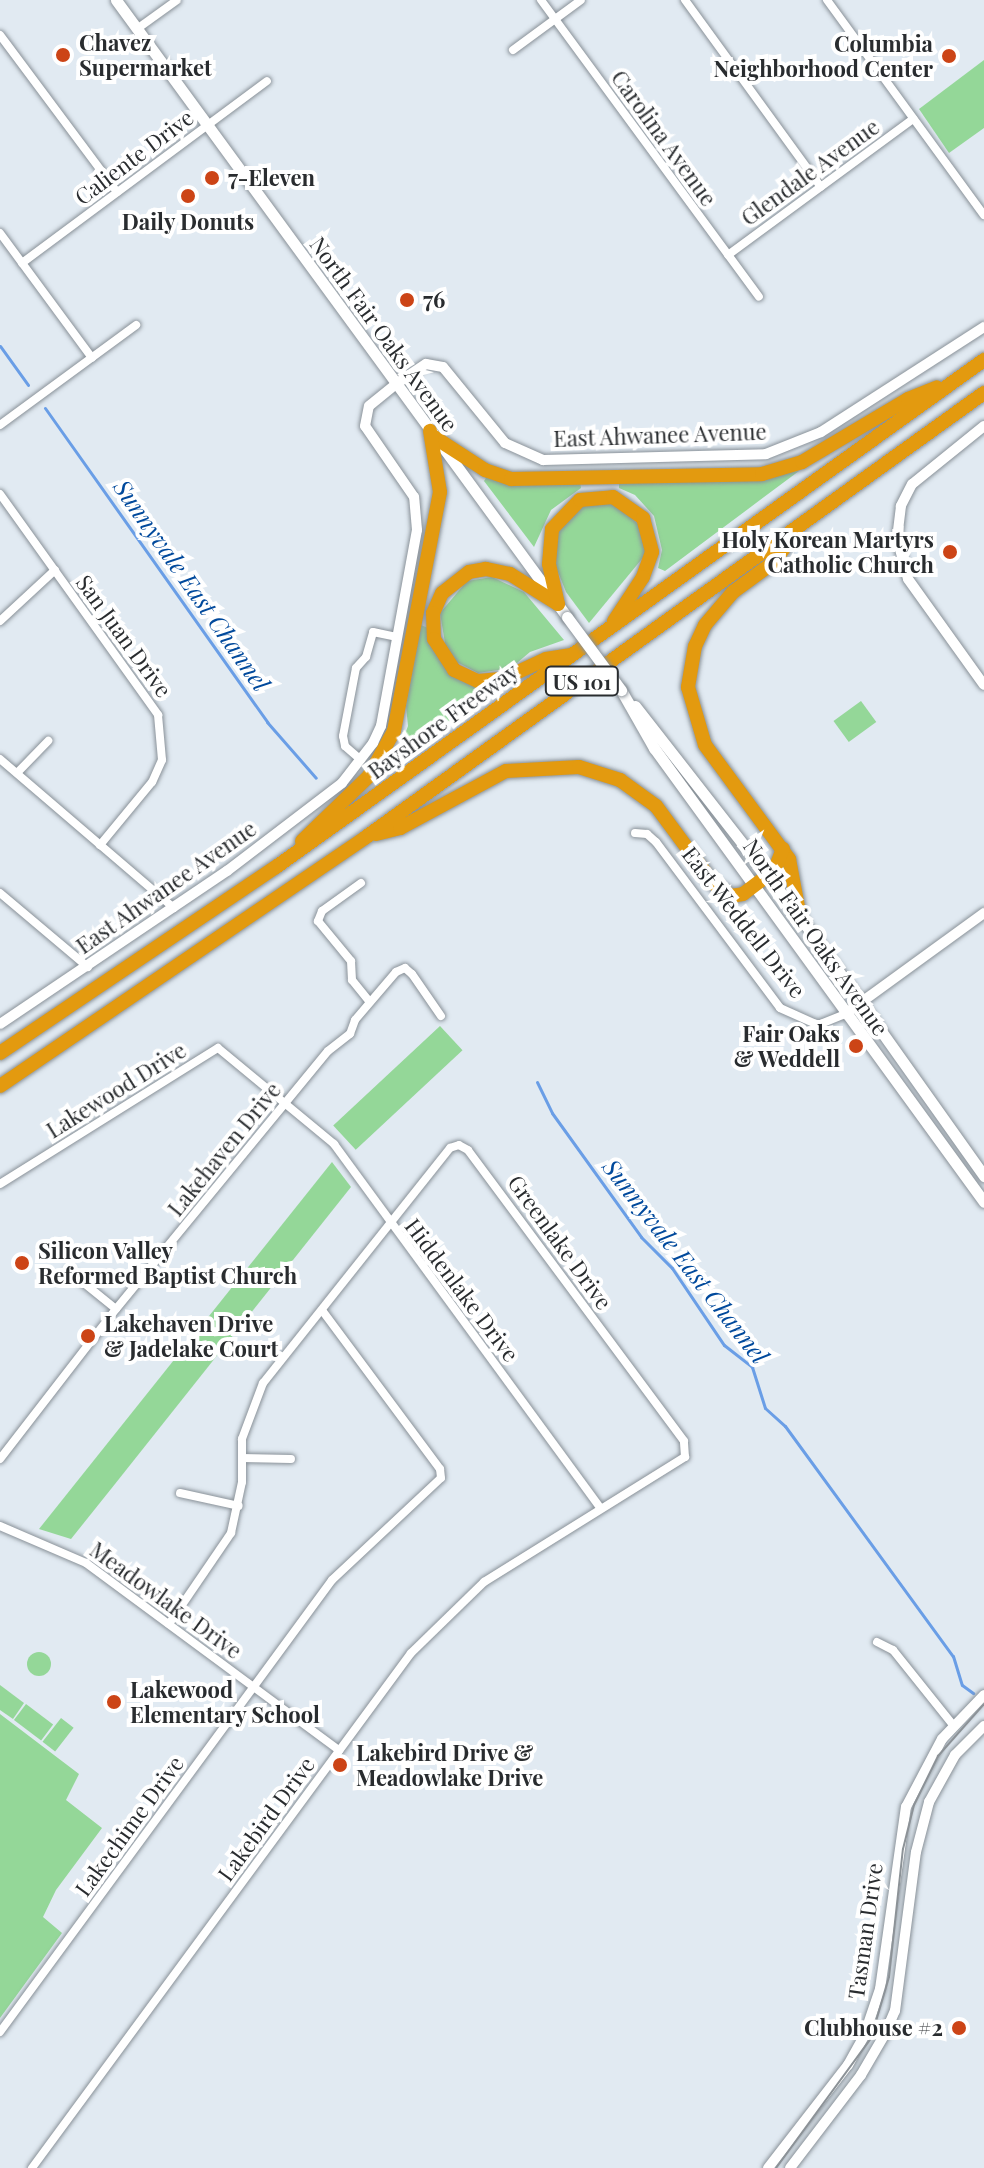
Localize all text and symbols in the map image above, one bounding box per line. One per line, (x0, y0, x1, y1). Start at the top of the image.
place label: Chavez Supermarket (79, 29, 212, 80)
place label: Columbia Neighborhood Center (714, 30, 933, 82)
marker: Chavez Supermarket (54, 46, 72, 64)
marker: Columbia Neighborhood Center (940, 47, 958, 65)
street label: Carolina Avenue (606, 65, 722, 211)
street label: Caliente Drive (70, 104, 198, 210)
street label: Glendale Avenue (736, 113, 884, 231)
place label: 7-Eleven (228, 165, 315, 191)
marker: 7-Eleven (203, 169, 221, 187)
marker: Daily Donuts (179, 187, 197, 205)
place label: Daily Donuts (122, 209, 254, 235)
street label: North Fair Oaks Avenue (304, 231, 464, 437)
place label: 76 (423, 287, 445, 313)
marker: 76 (398, 291, 416, 309)
street label: East Ahwanee Avenue (552, 418, 768, 452)
water label: Sunnyvale East Channel (108, 474, 276, 696)
place label: Holy Korean Martyrs Catholic Church (721, 526, 934, 578)
marker: Holy Korean Martyrs Catholic Church (941, 543, 959, 561)
street label: San Juan Drive (71, 570, 177, 702)
street label: Bayshore Freeway (363, 658, 523, 784)
road number: US 101 (544, 665, 620, 697)
street label: East Ahwanee Avenue (70, 814, 262, 960)
street label: North Fair Oaks Avenue (738, 833, 894, 1041)
street label: East Weddell Drive (676, 841, 812, 1003)
place label: Fair Oaks & Weddell (733, 1020, 840, 1072)
street label: Lakewood Drive (41, 1037, 191, 1143)
marker: Fair Oaks & Weddell (847, 1037, 865, 1055)
street label: Lakehaven Drive (162, 1077, 286, 1221)
water label: Sunnyvale East Channel (597, 1153, 775, 1369)
street label: Greenlake Drive (502, 1170, 618, 1314)
street label: Hiddenlake Drive (400, 1213, 524, 1367)
place label: Silicon Valley Reformed Baptist Church (38, 1237, 297, 1288)
marker: Silicon Valley Reformed Baptist Church (13, 1254, 31, 1272)
place label: Lakehaven Drive & Jadelake Court (104, 1310, 278, 1362)
marker: Lakehaven Drive & Jadelake Court (79, 1327, 97, 1345)
street label: Meadowlake Drive (85, 1536, 247, 1664)
place label: Lakewood Elementary School (130, 1676, 320, 1728)
marker: Lakewood Elementary School (105, 1693, 123, 1711)
place label: Lakebird Drive & Meadowlake Drive (356, 1739, 543, 1790)
street label: Lakechime Drive (69, 1751, 189, 1901)
street label: Lakebird Drive (212, 1752, 320, 1886)
marker: Lakebird Drive & Meadowlake Drive (331, 1756, 349, 1774)
street label: Tasman Drive (842, 1861, 888, 2001)
place label: Clubhouse #2 (804, 2015, 943, 2041)
marker: Clubhouse #2 (950, 2019, 968, 2037)

